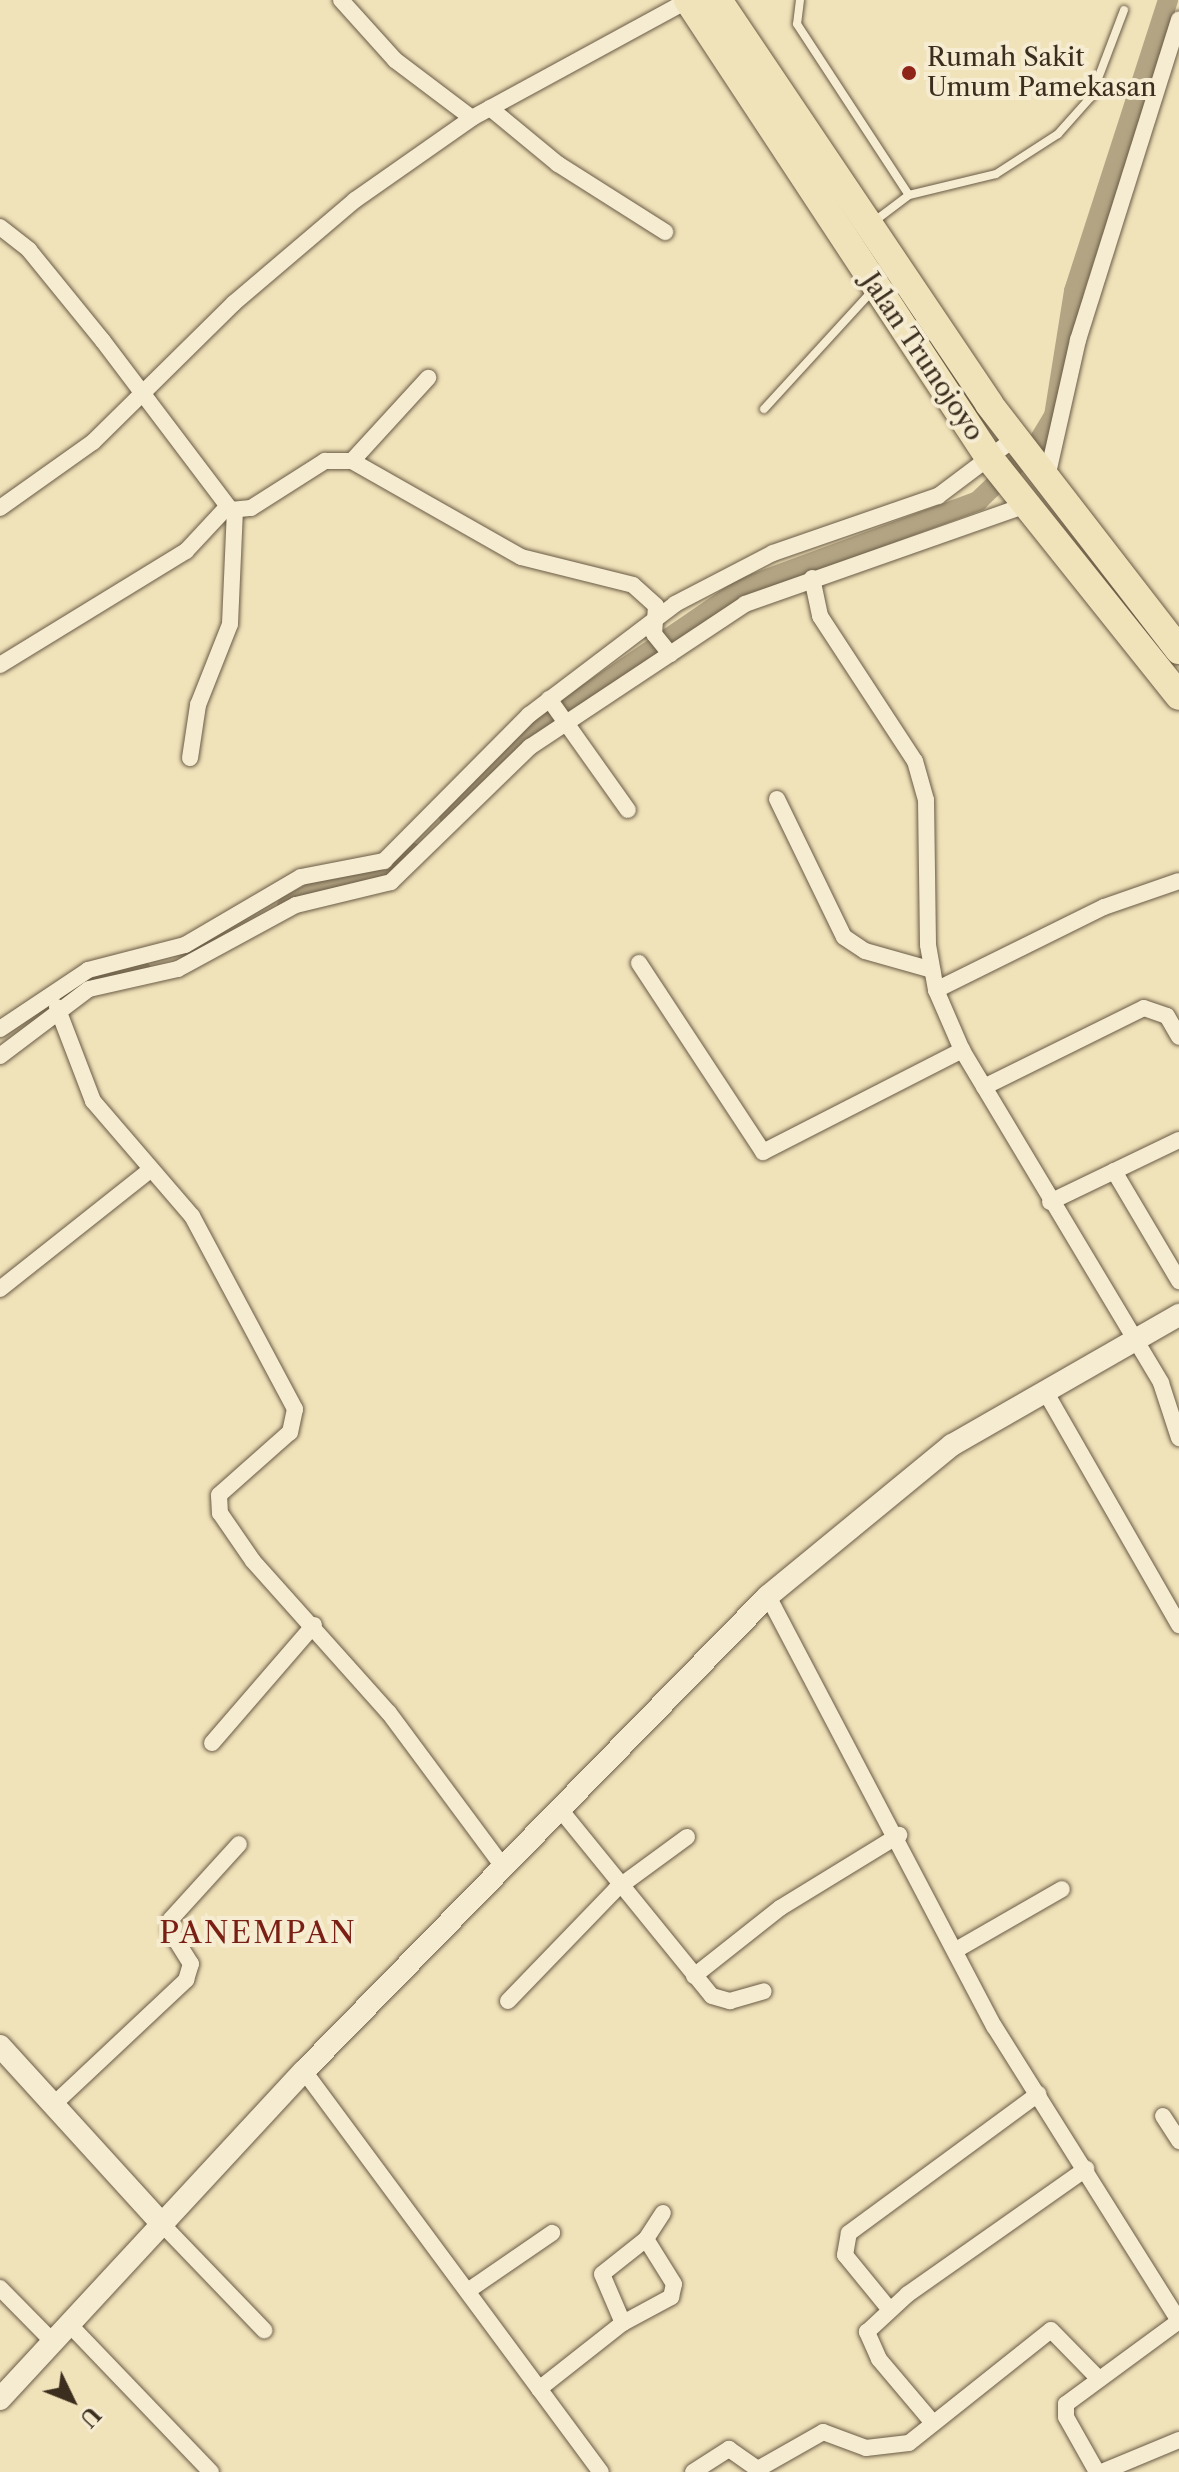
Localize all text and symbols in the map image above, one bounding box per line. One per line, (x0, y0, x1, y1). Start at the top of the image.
place label: Rumah Sakit Umum Pamekasan (927, 42, 1157, 104)
marker: Rumah Sakit Umum Pamekasan (898, 62, 920, 84)
street label: Jalan Trunojoyo (854, 267, 990, 447)
district label: PANEMPAN (159, 1915, 357, 1951)
north arrow (32, 2360, 112, 2440)
text: U (74, 2401, 106, 2432)

